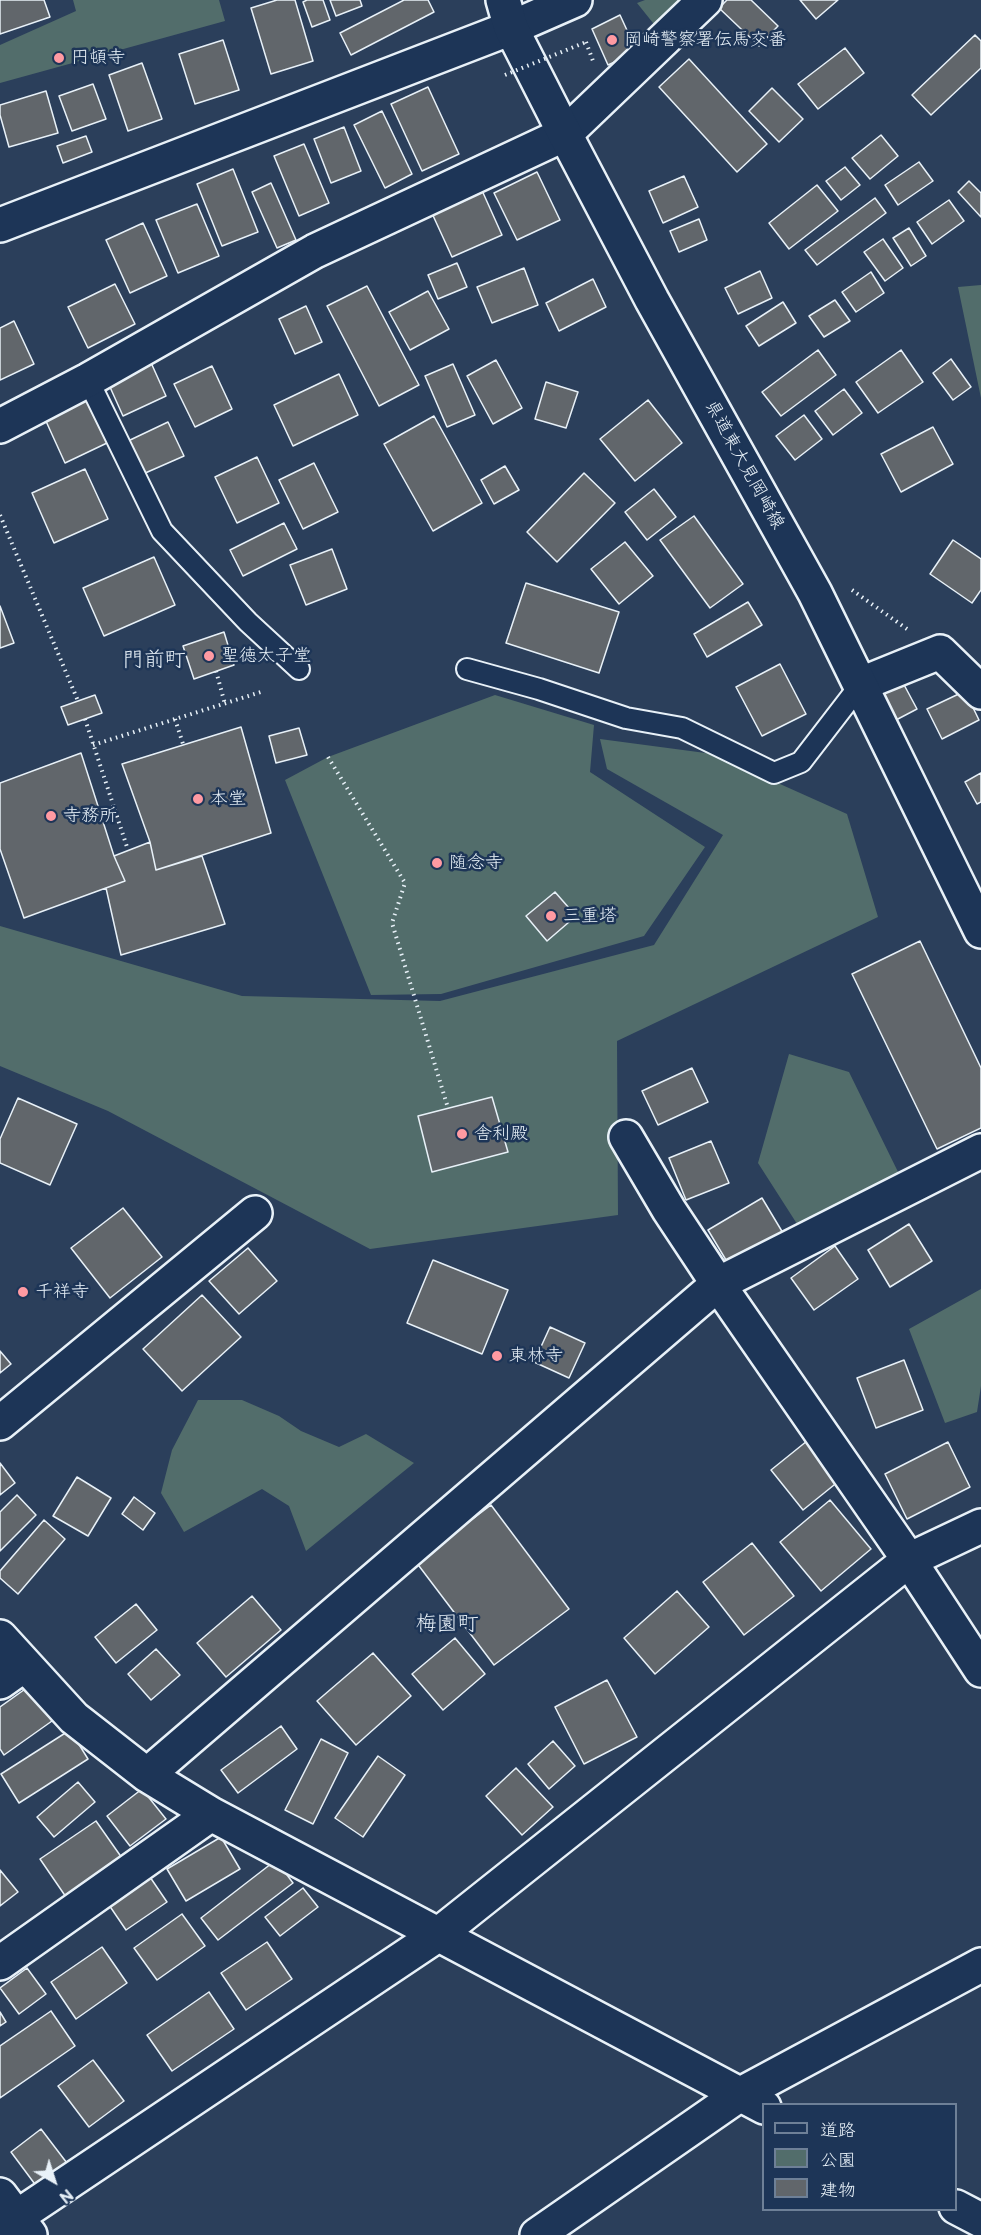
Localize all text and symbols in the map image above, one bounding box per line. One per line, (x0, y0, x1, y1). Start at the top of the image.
place label: 岡崎警察署伝馬交番 (624, 29, 786, 51)
marker: 岡崎警察署伝馬交番 (605, 33, 619, 47)
place label: 円頓寺 (71, 47, 125, 69)
marker: 円頓寺 (52, 51, 66, 65)
street label: 県道東大見岡崎線 (700, 397, 788, 533)
place label: 聖徳太子堂 (221, 645, 311, 667)
district label: 門前町 (123, 648, 185, 674)
marker: 聖徳太子堂 (202, 649, 216, 663)
place label: 本堂 (210, 788, 246, 810)
marker: 本堂 (191, 792, 205, 806)
place label: 寺務所 (63, 805, 117, 827)
marker: 寺務所 (44, 809, 58, 823)
place label: 随念寺 (449, 852, 503, 874)
marker: 随念寺 (430, 856, 444, 870)
place label: 三重塔 (563, 905, 617, 927)
marker: 三重塔 (544, 909, 558, 923)
place label: 舎利殿 (474, 1123, 528, 1145)
marker: 舎利殿 (455, 1127, 469, 1141)
place label: 千祥寺 (35, 1281, 89, 1303)
marker: 千祥寺 (16, 1285, 30, 1299)
place label: 東林寺 (509, 1345, 563, 1367)
marker: 東林寺 (490, 1349, 504, 1363)
district label: 梅園町 (416, 1612, 478, 1638)
legend (762, 2103, 957, 2211)
text: 道路 (820, 2120, 856, 2141)
text: 公園 (820, 2150, 856, 2171)
north arrow (24, 2151, 84, 2211)
text: 建物 (820, 2180, 856, 2201)
text: N (55, 2184, 76, 2207)

